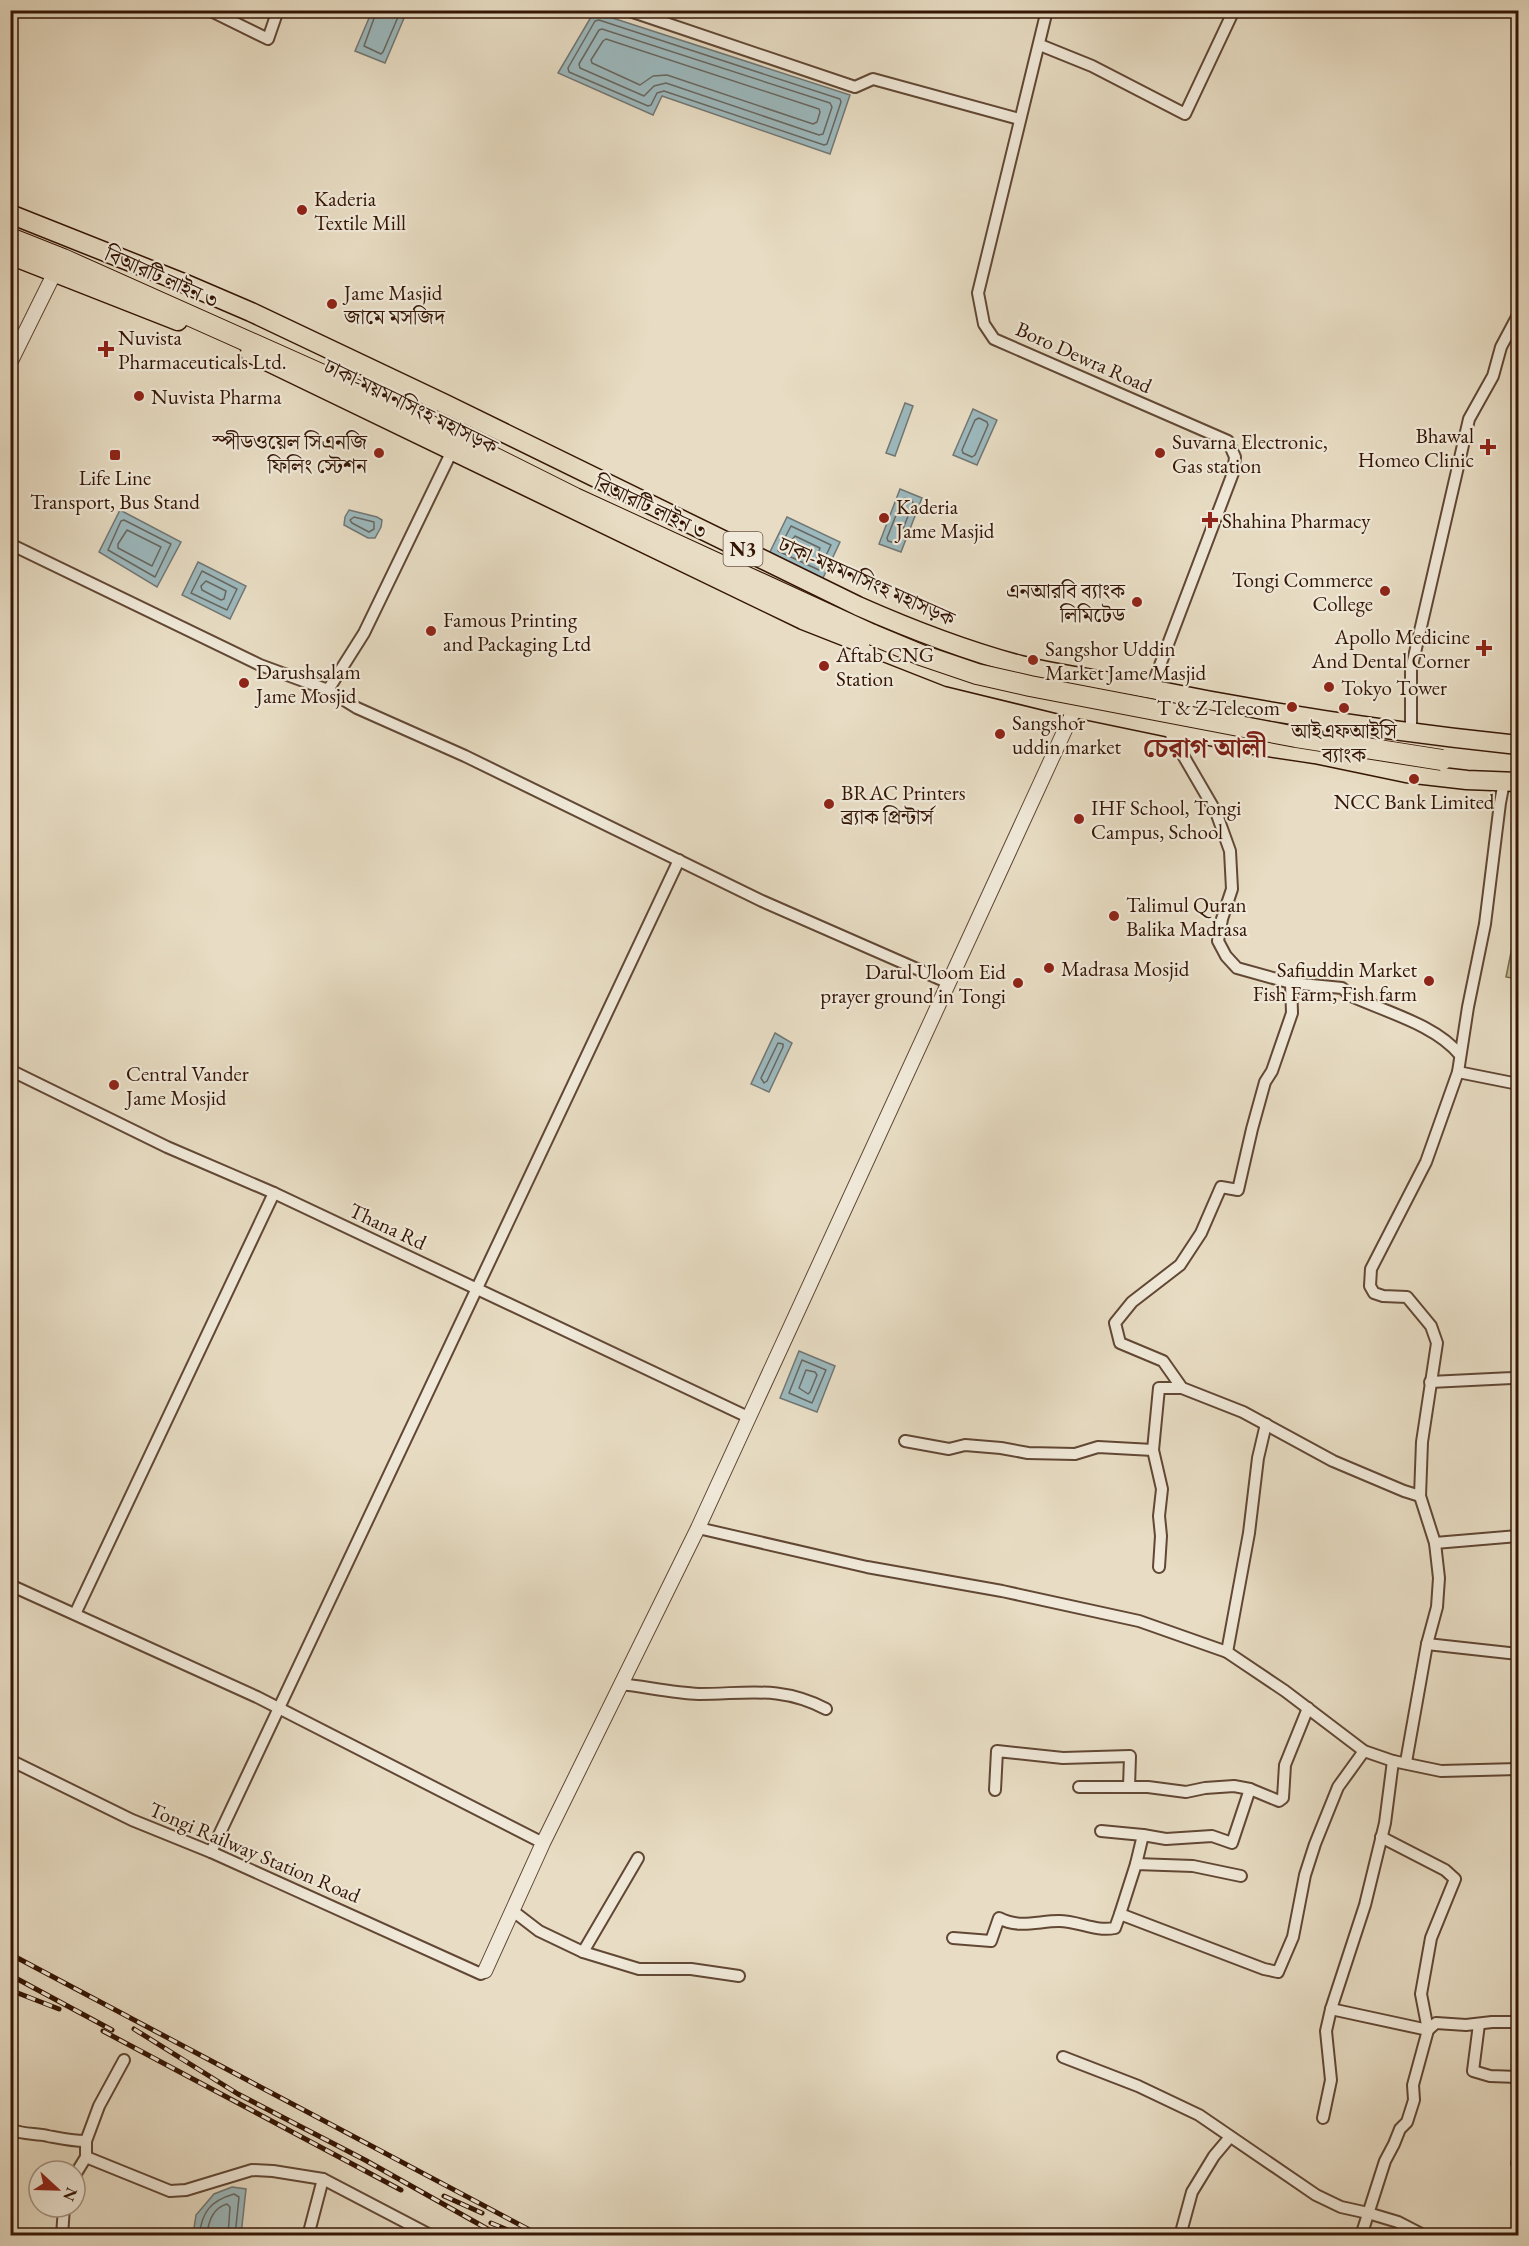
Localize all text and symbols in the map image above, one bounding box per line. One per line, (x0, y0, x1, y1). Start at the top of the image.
place label: Kaderia Textile Mill (314, 185, 406, 236)
marker: Kaderia Textile Mill (295, 203, 309, 217)
street label: বিআরটি লাইন ৩ (100, 239, 223, 314)
place label: Jame Masjid জামে মসজিদ (342, 279, 446, 330)
marker: Jame Masjid জামে মসজিদ (325, 297, 339, 311)
street label: Boro Dewra Road (1012, 315, 1157, 399)
place label: Nuvista Pharmaceuticals Ltd. (118, 324, 287, 375)
marker: Nuvista Pharmaceuticals Ltd. (99, 342, 113, 356)
street label: ঢাকা-ময়মনসিংহ মহাসড়ক (319, 352, 503, 460)
place label: Nuvista Pharma (151, 383, 282, 410)
marker: Nuvista Pharma (132, 389, 146, 403)
place label: Bhawal Homeo Clinic (1358, 422, 1474, 473)
place label: স্পীডওয়েল সিএনজি ফিলিং স্টেশন (211, 428, 368, 479)
place label: Suvarna Electronic, Gas station (1172, 428, 1328, 479)
marker: Bhawal Homeo Clinic (1479, 438, 1497, 456)
marker: স্পীডওয়েল সিএনজি ফিলিং স্টেশন (372, 446, 386, 460)
marker: Suvarna Electronic, Gas station (1153, 446, 1167, 460)
marker: Life Line Transport, Bus Stand (108, 448, 122, 462)
place label: Life Line Transport, Bus Stand (30, 464, 200, 515)
street label: বিআরটি লাইন ৩ (589, 469, 712, 545)
place label: Kaderia Jame Masjid (894, 493, 995, 544)
place label: Shahina Pharmacy (1222, 507, 1371, 534)
marker: Kaderia Jame Masjid (877, 511, 891, 525)
marker: Shahina Pharmacy (1203, 513, 1217, 527)
street label: ঢাকা-ময়মনসিংহ মহাসড়ক (774, 530, 960, 632)
road number: N3 (724, 532, 762, 566)
place label: Tongi Commerce College (1232, 566, 1373, 617)
place label: এনআরবি ব্যাংক লিমিটেড (1006, 577, 1126, 628)
marker: Tongi Commerce College (1378, 584, 1392, 598)
marker: এনআরবি ব্যাংক লিমিটেড (1130, 595, 1144, 609)
place label: Famous Printing and Packaging Ltd (443, 606, 592, 657)
place label: Apollo Medicine And Dental Corner (1311, 623, 1470, 674)
marker: Famous Printing and Packaging Ltd (424, 624, 438, 638)
place label: Sangshor Uddin Market Jame Masjid (1045, 635, 1207, 686)
marker: Apollo Medicine And Dental Corner (1475, 639, 1493, 657)
place label: Aftab CNG Station (835, 641, 934, 692)
marker: Sangshor Uddin Market Jame Masjid (1026, 653, 1040, 667)
place label: Darushsalam Jame Mosjid (254, 658, 361, 709)
marker: Aftab CNG Station (817, 659, 831, 673)
place label: Tokyo Tower (1341, 674, 1447, 701)
marker: Darushsalam Jame Mosjid (237, 676, 251, 690)
marker: Tokyo Tower (1322, 680, 1336, 694)
place label: T & Z Telecom (1157, 694, 1280, 721)
marker: T & Z Telecom (1285, 700, 1299, 714)
marker: আইএফআইসি ব্যাংক (1337, 701, 1351, 715)
place label: Sangshor uddin market (1012, 709, 1122, 760)
place label: আইএফআইসি ব্যাংক (1290, 717, 1398, 768)
marker: Sangshor uddin market (993, 727, 1007, 741)
district label: চেরাগ আলী (1143, 730, 1267, 765)
marker: NCC Bank Limited (1407, 772, 1421, 786)
place label: BRAC Printers ব্র্যাক প্রিন্টার্স (840, 779, 966, 830)
place label: NCC Bank Limited (1334, 788, 1495, 815)
place label: IHF School, Tongi Campus, School (1091, 794, 1241, 845)
marker: BRAC Printers ব্র্যাক প্রিন্টার্স (822, 797, 836, 811)
marker: IHF School, Tongi Campus, School (1072, 812, 1086, 826)
place label: Talimul Quran Balika Madrasa (1126, 891, 1248, 942)
marker: Talimul Quran Balika Madrasa (1107, 909, 1121, 923)
place label: Madrasa Mosjid (1061, 955, 1190, 982)
place label: Safiuddin Market Fish Farm, Fish farm (1253, 956, 1417, 1007)
place label: Darul Uloom Eid prayer ground in Tongi (820, 958, 1006, 1009)
marker: Madrasa Mosjid (1042, 961, 1056, 975)
marker: Safiuddin Market Fish Farm, Fish farm (1422, 974, 1436, 988)
marker: Darul Uloom Eid prayer ground in Tongi (1011, 976, 1025, 990)
place label: Central Vander Jame Mosjid (124, 1060, 249, 1111)
marker: Central Vander Jame Mosjid (107, 1078, 121, 1092)
street label: Thana Rd (345, 1196, 431, 1256)
street label: Tongi Railway Station Road (145, 1795, 365, 1909)
north arrow (27, 2159, 87, 2219)
text: N (58, 2184, 83, 2204)

